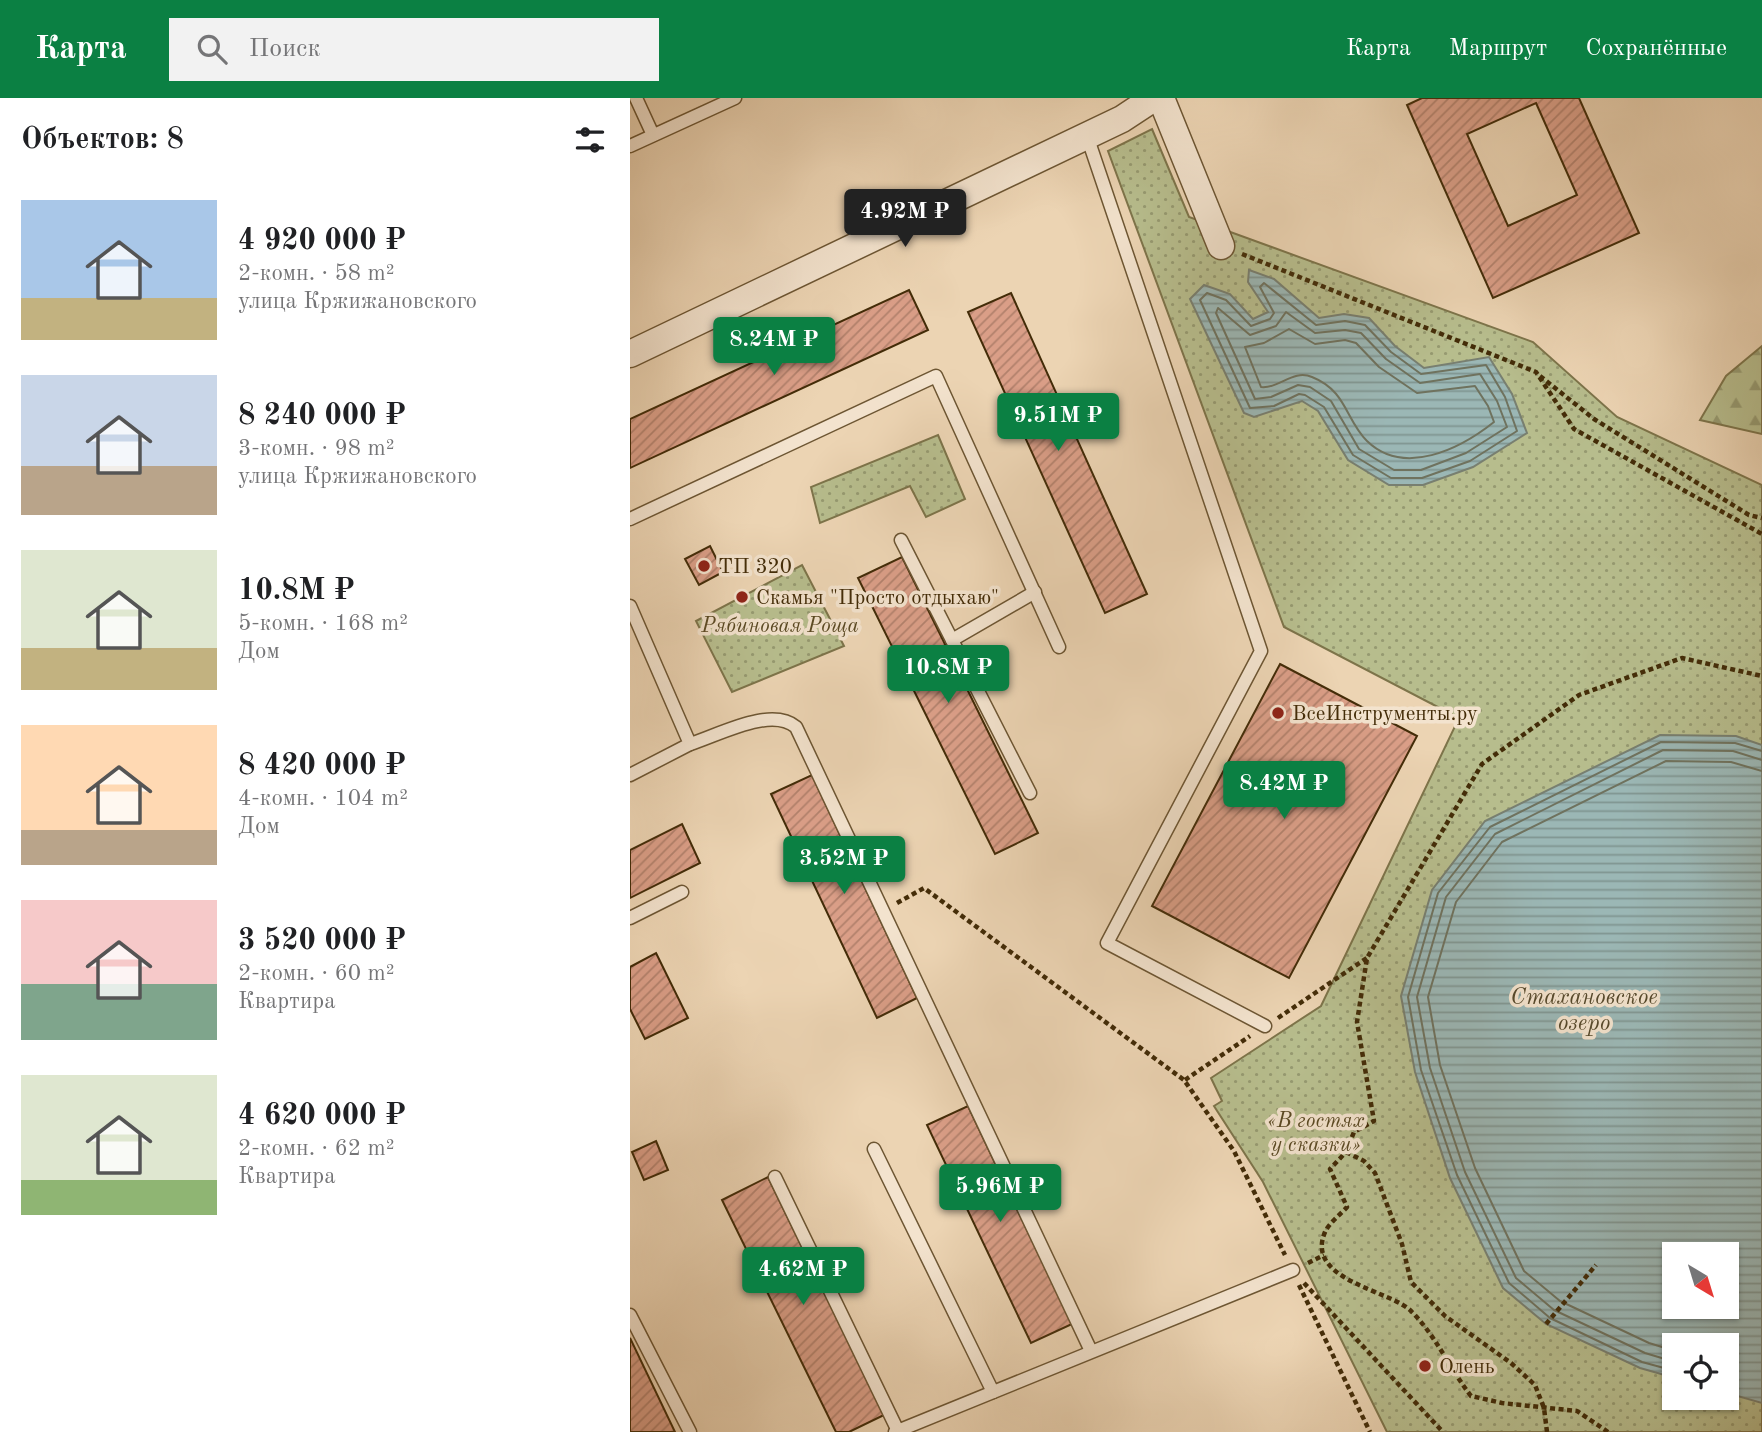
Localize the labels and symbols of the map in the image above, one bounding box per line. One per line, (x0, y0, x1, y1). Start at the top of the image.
pin: 4.92M ₽ (840, 190, 970, 249)
pin: 8.24M ₽ (709, 317, 839, 377)
pin: 9.51M ₽ (993, 394, 1123, 453)
place label: ТП 320 (718, 557, 792, 578)
marker: ТП 320 (696, 558, 712, 574)
place label: Скамья "Просто отдыхаю" (756, 588, 999, 609)
marker: Скамья "Просто отдыхаю" (734, 589, 750, 605)
park label: Рябиновая Роща (700, 616, 859, 637)
pin: 10.8M ₽ (883, 646, 1013, 705)
place label: ВсеИнструменты.ру (1292, 704, 1478, 725)
marker: ВсеИнструменты.ру (1270, 705, 1286, 721)
pin: 8.42M ₽ (1219, 762, 1349, 821)
pin: 3.52M ₽ (779, 836, 909, 896)
water label: Стахановское озеро (1510, 986, 1658, 1036)
park label: «В гостях у сказки» (1267, 1111, 1365, 1156)
pin: 5.96M ₽ (935, 1164, 1065, 1224)
north arrow (1662, 1242, 1740, 1320)
pin: 4.62M ₽ (738, 1248, 868, 1307)
place label: Олень (1439, 1357, 1495, 1378)
marker: Олень (1417, 1358, 1433, 1374)

